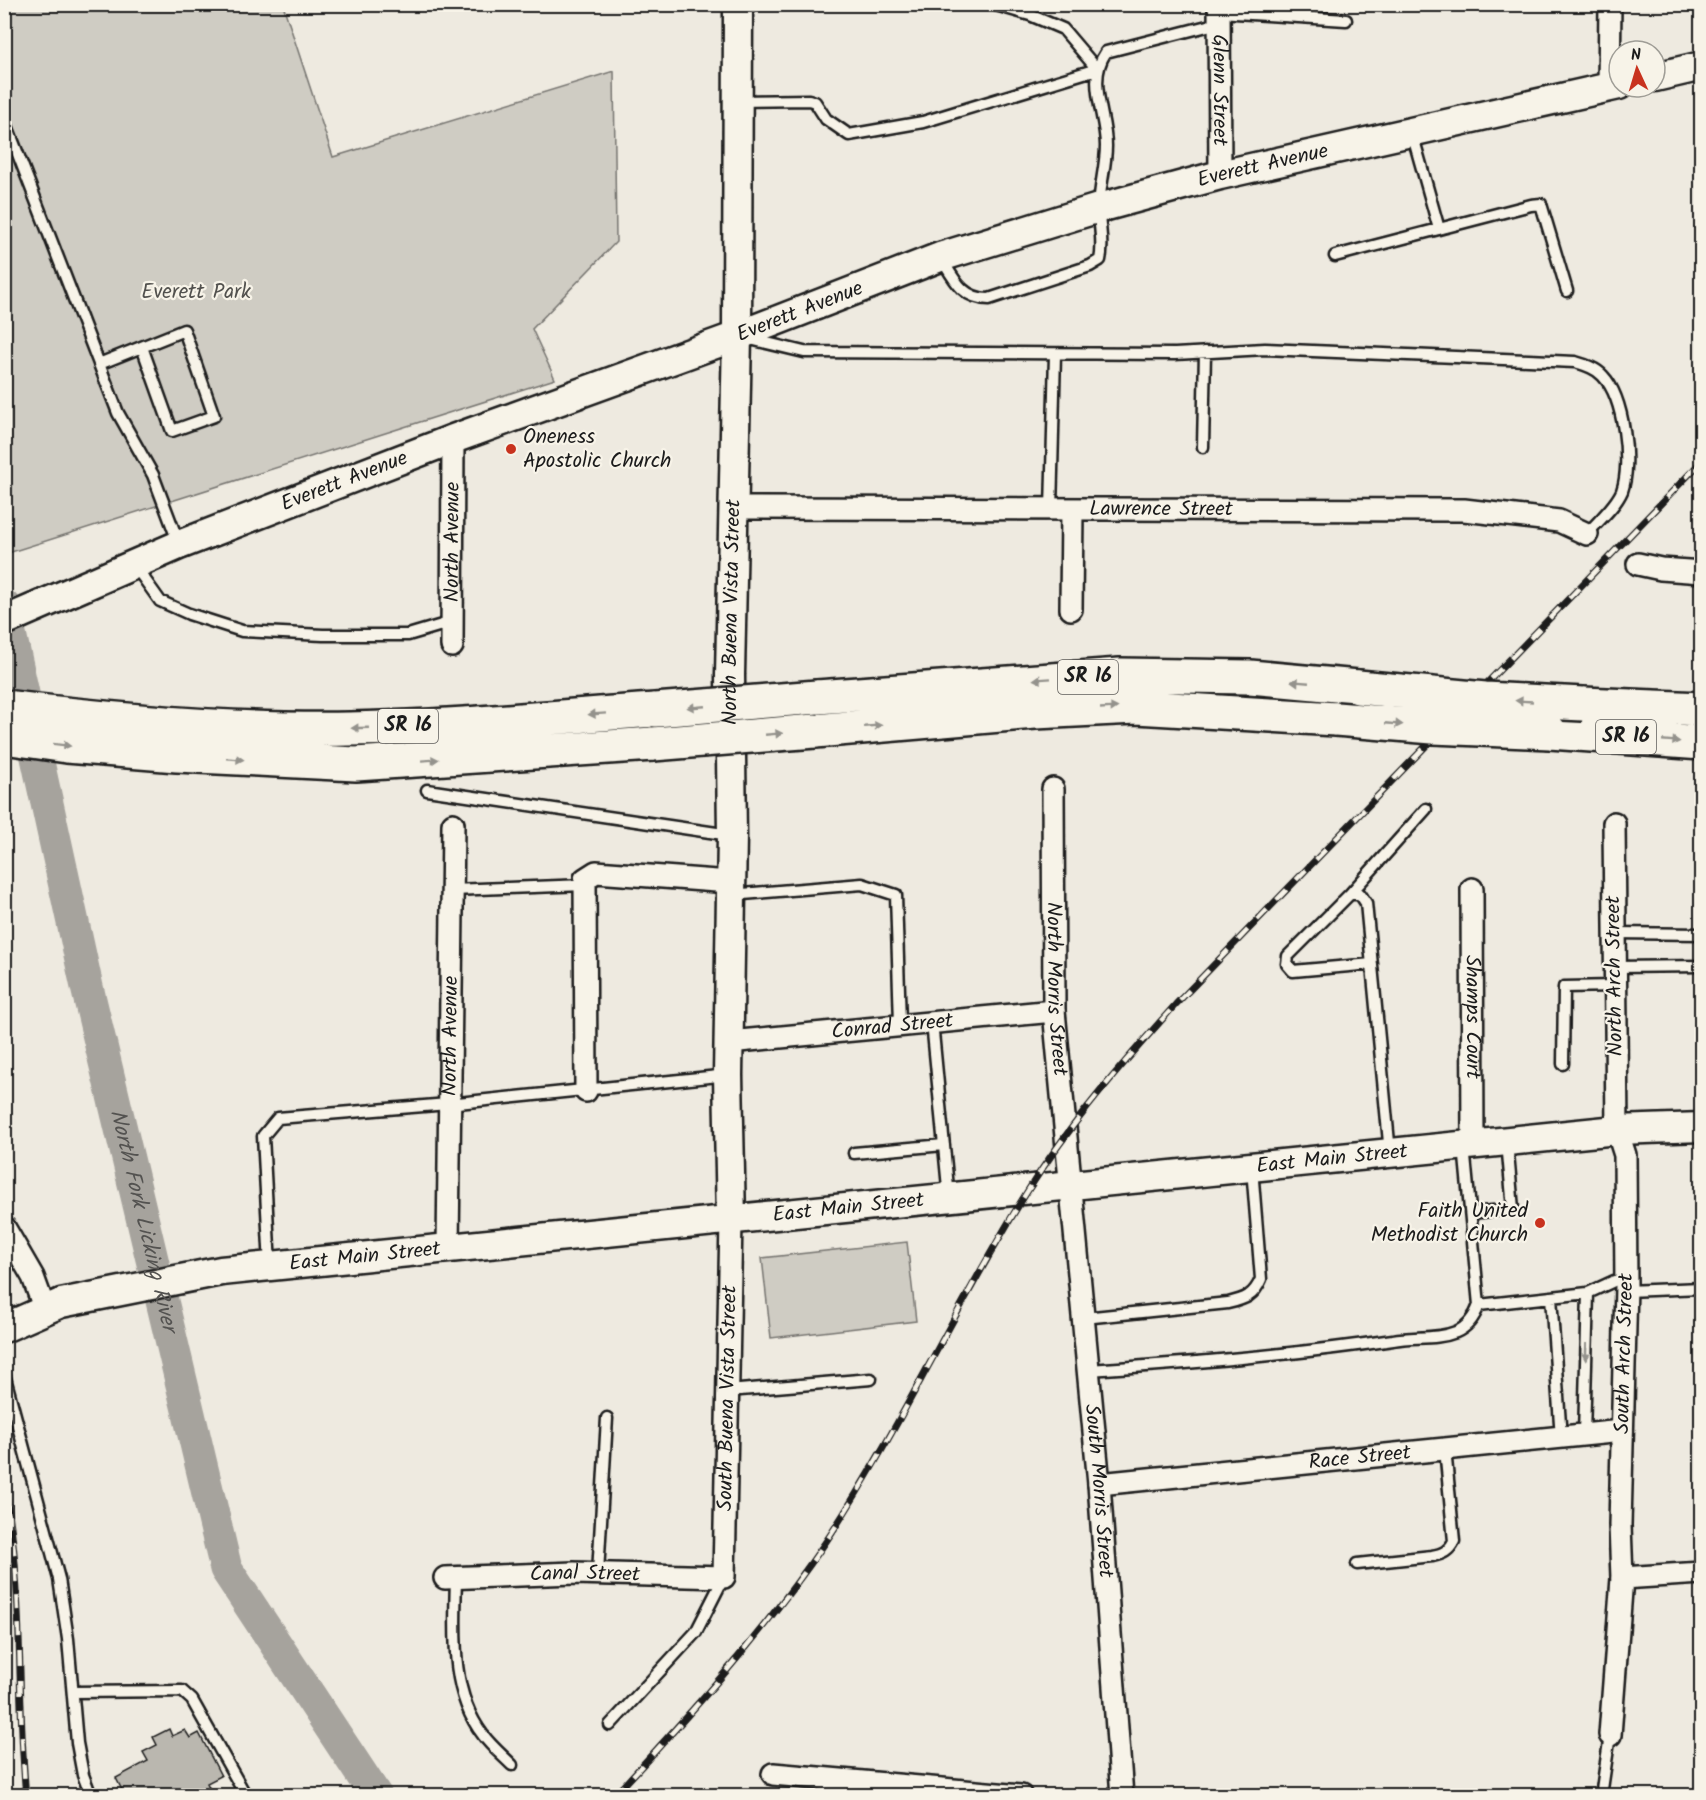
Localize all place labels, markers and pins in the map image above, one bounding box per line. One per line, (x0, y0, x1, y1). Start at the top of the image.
place label: Oneness Apostolic Church (523, 421, 671, 478)
marker: Oneness Apostolic Church (504, 442, 518, 456)
place label: Faith United Methodist Church (1371, 1195, 1529, 1252)
marker: Faith United Methodist Church (1533, 1216, 1547, 1230)

